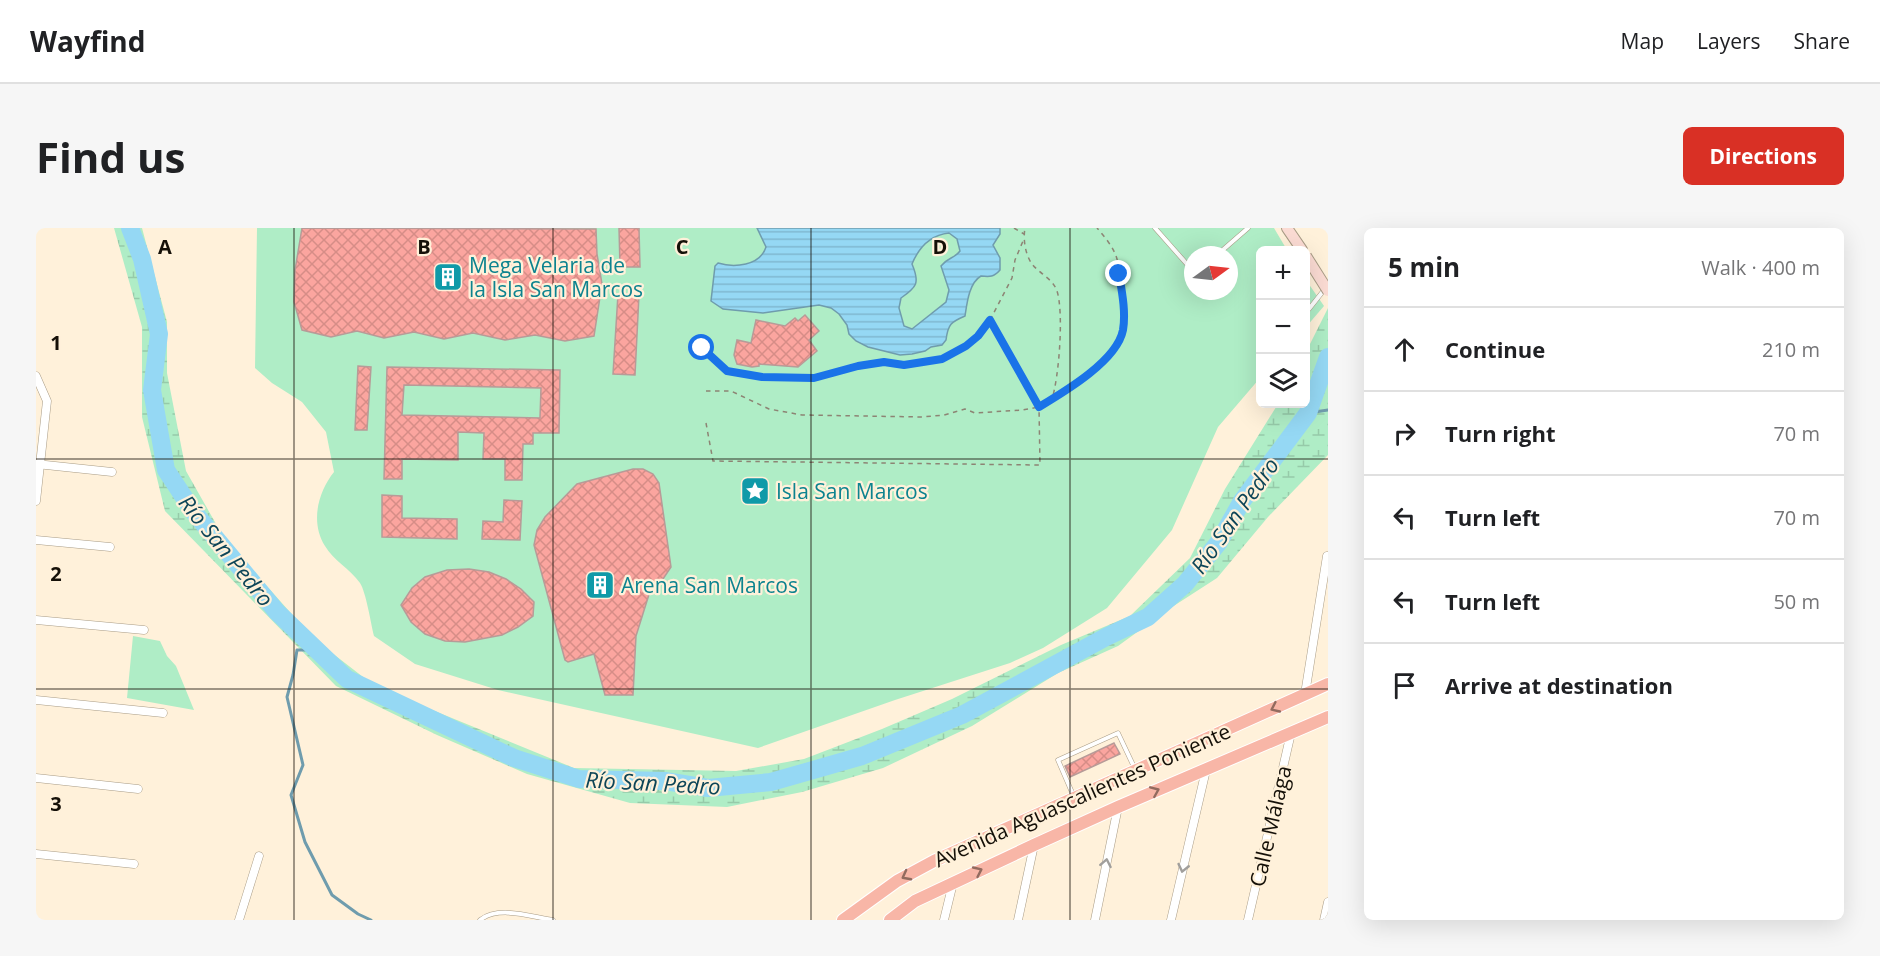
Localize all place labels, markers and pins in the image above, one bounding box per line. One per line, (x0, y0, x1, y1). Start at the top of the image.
place label: Mega Velaria de la Isla San Marcos (469, 251, 643, 303)
building icon: Mega Velaria de la Isla San Marcos (432, 261, 464, 293)
place icon: Isla San Marcos (739, 475, 771, 507)
place label: Isla San Marcos (776, 477, 928, 505)
building icon: Arena San Marcos (584, 569, 616, 601)
place label: Arena San Marcos (621, 571, 798, 599)

